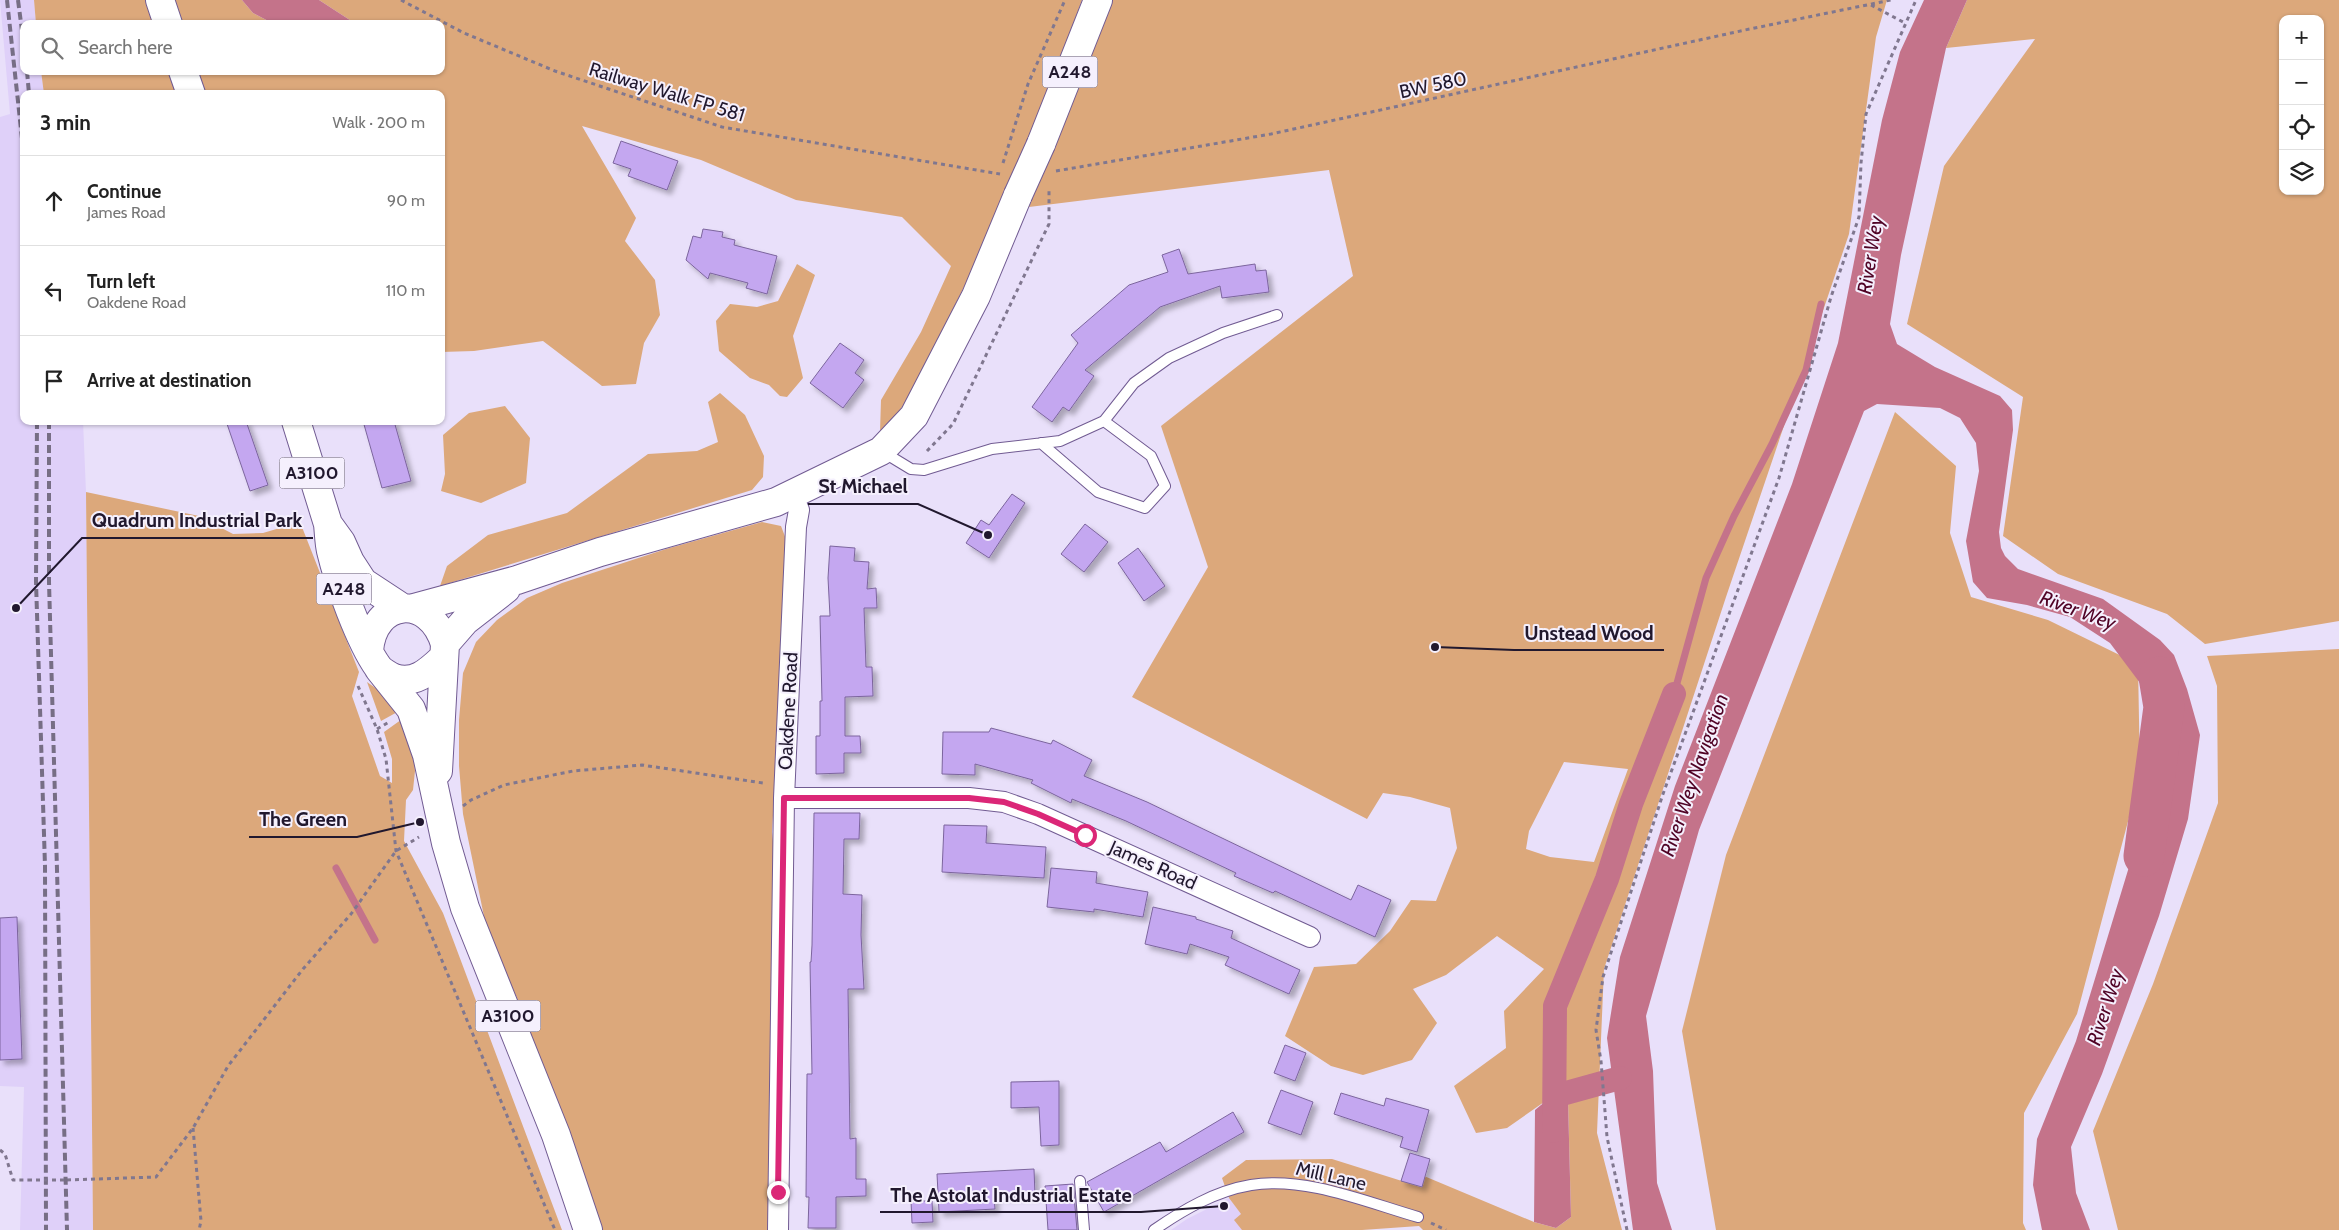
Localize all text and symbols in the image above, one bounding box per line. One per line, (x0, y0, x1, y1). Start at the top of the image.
map controls (2279, 15, 2324, 195)
button: + (2279, 15, 2324, 60)
search box (20, 20, 445, 75)
icon: search (38, 34, 66, 62)
text: Search here (78, 36, 172, 59)
road number: A248 (1042, 56, 1098, 88)
street label: Railway Walk FP 581 (586, 57, 748, 127)
button: − (2279, 60, 2324, 105)
street label: BW 580 (1397, 67, 1469, 103)
button: locate (2279, 105, 2324, 150)
text: 3 min (40, 110, 91, 135)
text: Walk · 200 m (333, 113, 425, 132)
button: layers (2279, 150, 2324, 195)
text: Continue (87, 180, 161, 203)
icon: ahead (40, 187, 68, 215)
text: 90 m (387, 191, 425, 210)
text: James Road (87, 203, 166, 222)
water label: River Wey (1852, 213, 1888, 296)
text: Turn left (87, 270, 155, 293)
icon: left (40, 277, 68, 305)
text: 110 m (386, 281, 425, 300)
text: Oakdene Road (87, 293, 186, 312)
icon: arrive (40, 367, 68, 395)
text: Arrive at destination (87, 369, 251, 392)
road number: A3100 (280, 458, 344, 488)
callout: St Michael (808, 469, 918, 504)
text: St Michael (818, 474, 908, 498)
callout: Quadrum Industrial Park (82, 503, 313, 538)
text: Quadrum Industrial Park (92, 508, 302, 532)
road number: A248 (316, 574, 372, 604)
water label: River Wey (2037, 585, 2120, 635)
callout: Unstead Wood (1514, 615, 1664, 650)
text: Unstead Wood (1524, 621, 1654, 645)
street label: Oakdene Road (773, 652, 803, 770)
water label: River Wey Navigation (1655, 691, 1733, 859)
callout: The Green (249, 802, 357, 837)
text: The Green (259, 807, 347, 831)
route start (1074, 824, 1097, 847)
street label: James Road (1105, 835, 1200, 895)
water label: River Wey (2081, 965, 2129, 1048)
road number: A3100 (476, 1000, 540, 1032)
street label: Mill Lane (1294, 1157, 1369, 1195)
callout: The Astolat Industrial Estate (880, 1177, 1141, 1212)
route end (767, 1181, 790, 1204)
text: The Astolat Industrial Estate (890, 1183, 1132, 1207)

